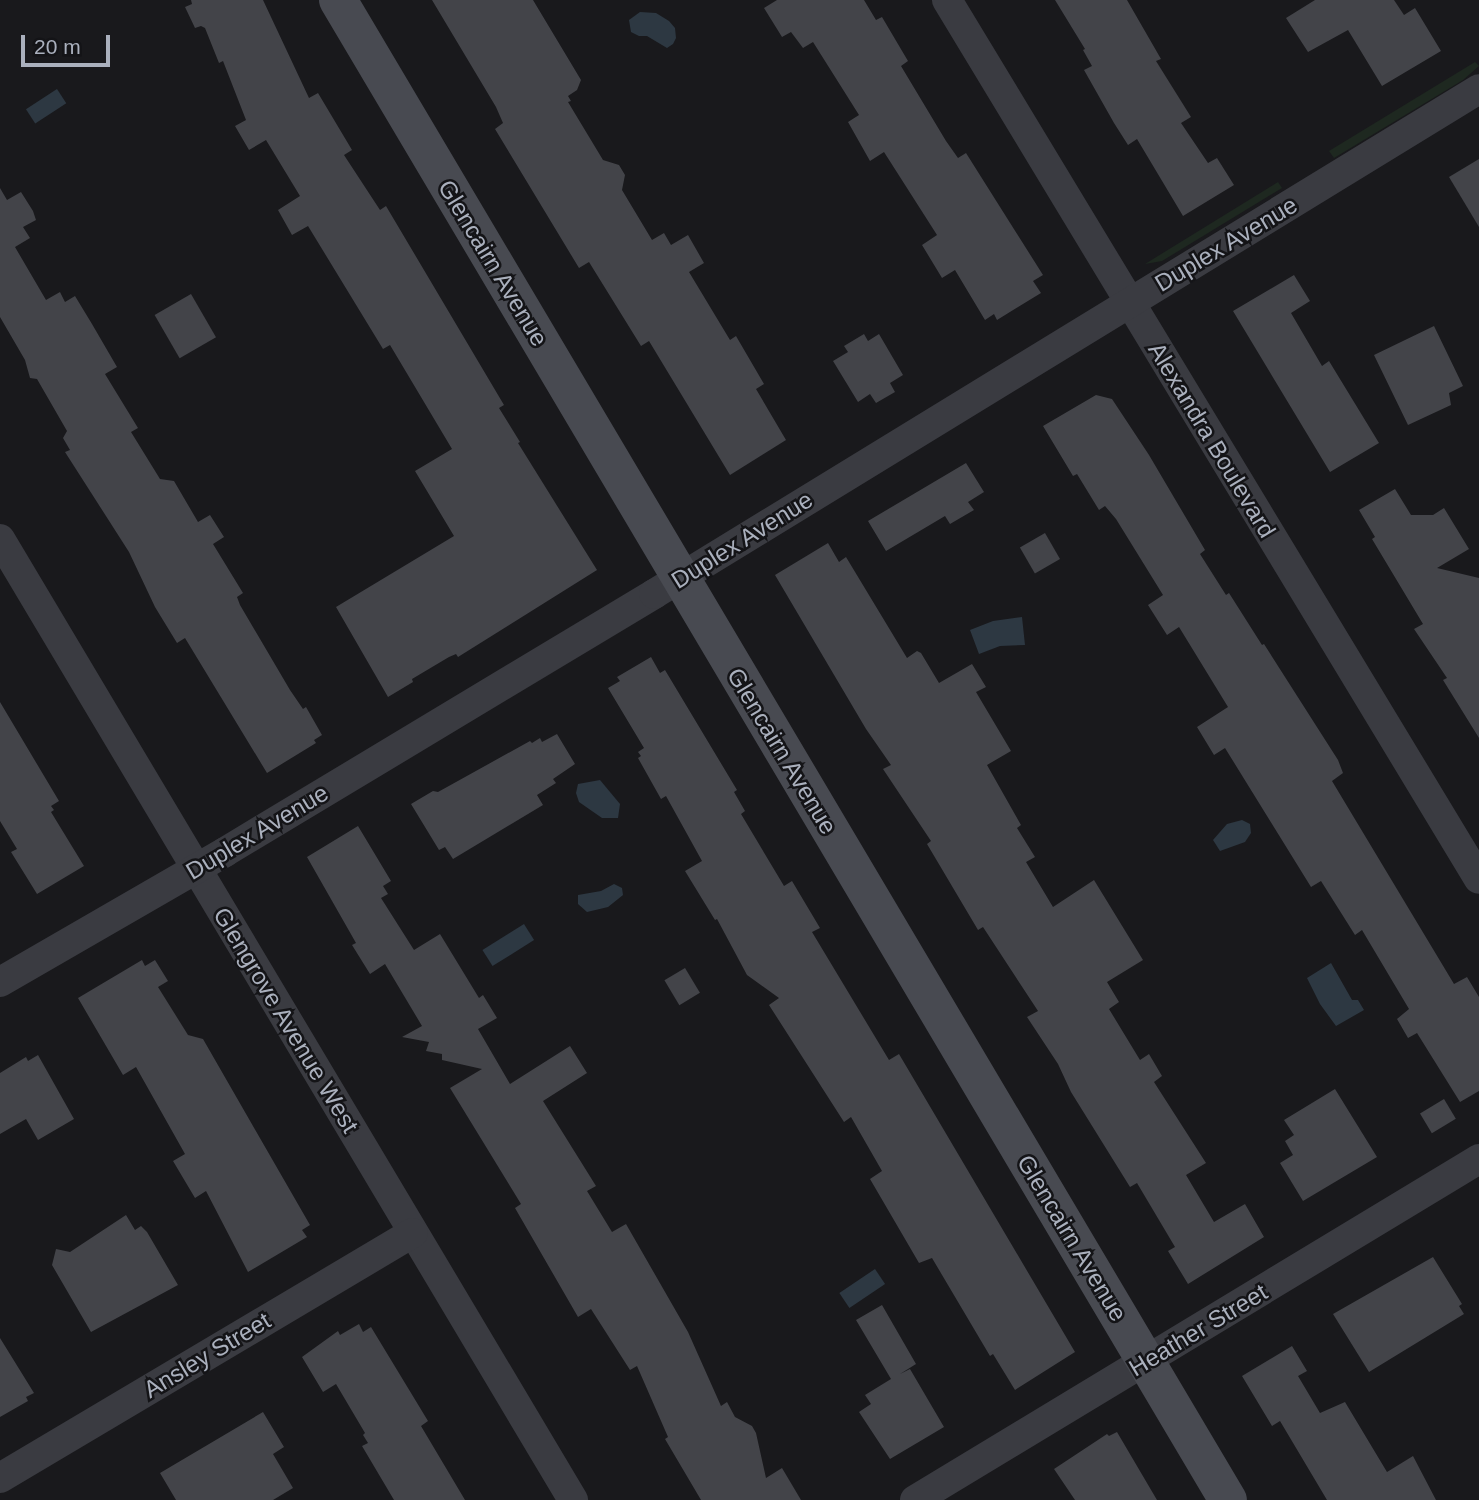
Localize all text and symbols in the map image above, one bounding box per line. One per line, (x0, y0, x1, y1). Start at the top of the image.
scale bar (24, 21, 114, 65)
text: 20 m (34, 35, 81, 58)
street label: Glencairn Avenue (432, 174, 554, 352)
street label: Duplex Avenue (1149, 190, 1303, 298)
street label: Alexandra Boulevard (1142, 337, 1282, 543)
street label: Duplex Avenue (666, 485, 818, 595)
street label: Glencairn Avenue (721, 662, 843, 840)
street label: Duplex Avenue (180, 778, 334, 886)
street label: Glengrove Avenue West (207, 901, 365, 1139)
street label: Glencairn Avenue (1011, 1149, 1133, 1327)
street label: Heather Street (1124, 1277, 1272, 1383)
street label: Ansley Street (138, 1306, 276, 1404)

